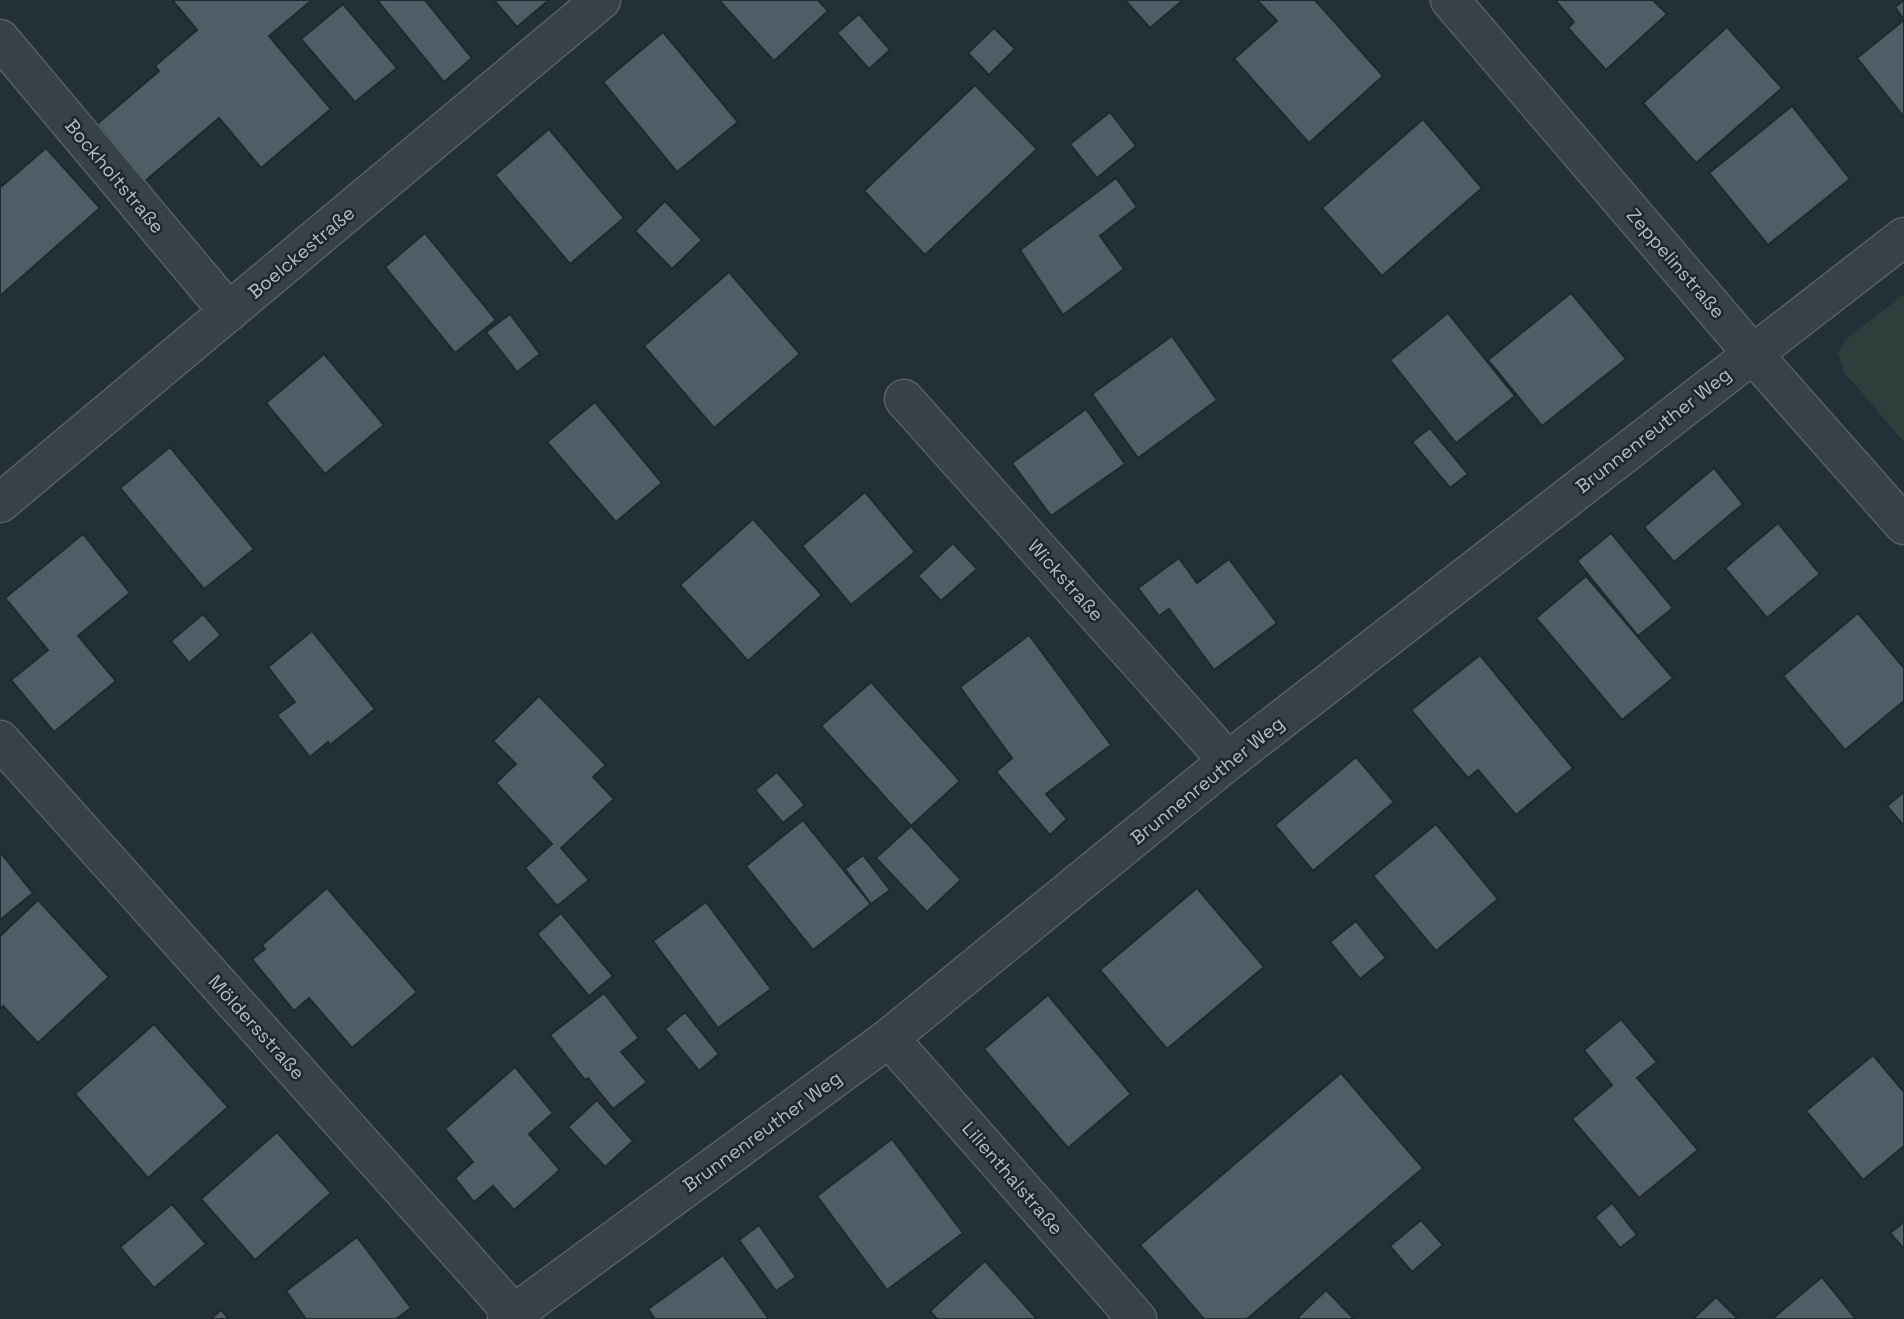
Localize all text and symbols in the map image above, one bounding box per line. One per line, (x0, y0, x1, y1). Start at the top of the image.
street label: Bockholtstraße (59, 114, 170, 239)
street label: Boelckestraße (243, 200, 360, 304)
street label: Zeppelinstraße (1621, 203, 1730, 324)
street label: Brunnenreuther Weg (1571, 362, 1736, 499)
street label: Wickstraße (1022, 534, 1109, 627)
street label: Brunnenreuther Weg (1125, 711, 1289, 850)
street label: Möldersstraße (203, 970, 310, 1085)
street label: Brunnenreuther Weg (678, 1065, 847, 1198)
street label: Lilienthalstraße (956, 1116, 1069, 1240)

